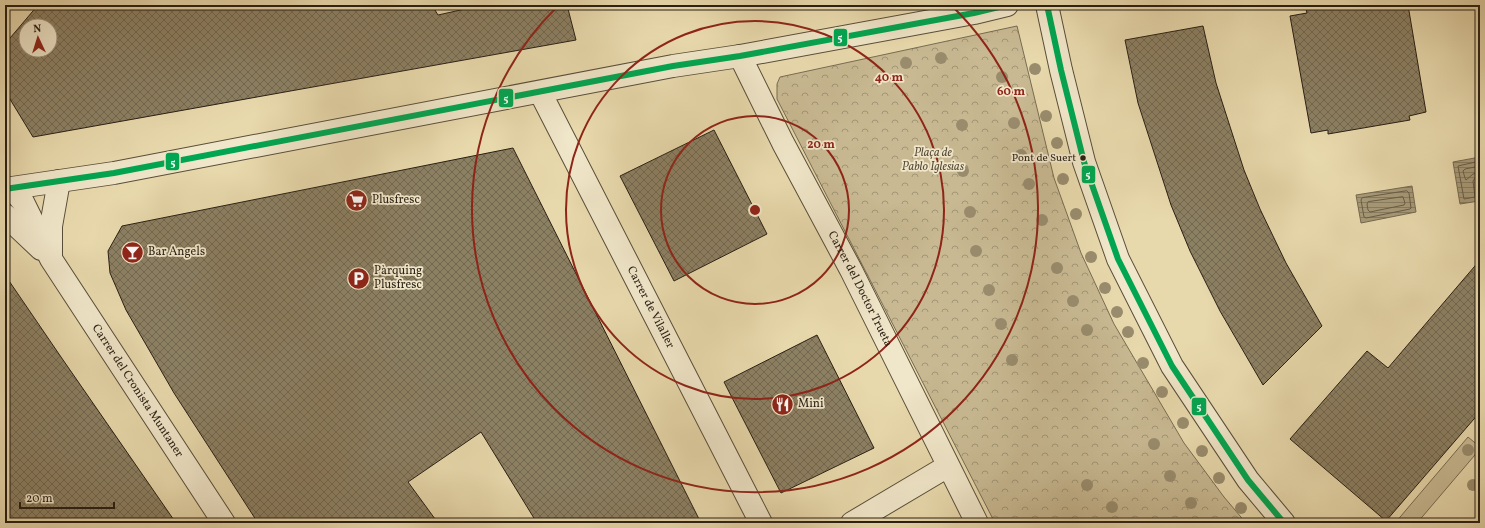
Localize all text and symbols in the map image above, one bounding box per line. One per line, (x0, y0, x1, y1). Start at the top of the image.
north arrow (18, 18, 58, 58)
text: N (33, 22, 42, 37)
line badge: 5 (833, 28, 848, 47)
text: 5 (837, 31, 843, 46)
text: 40 m (875, 70, 904, 86)
text: 60 m (997, 84, 1025, 100)
line badge: 5 (498, 88, 514, 108)
text: 5 (503, 92, 509, 107)
text: 20 m (807, 137, 835, 153)
park label: Plaça de Pablo Iglesias (902, 145, 965, 175)
place label: Pont de Suert (1012, 151, 1076, 166)
line badge: 5 (165, 152, 180, 171)
marker: Pont de Suert (1078, 153, 1088, 163)
text: 5 (170, 156, 176, 171)
line badge: 5 (1081, 165, 1096, 184)
text: 5 (1085, 168, 1091, 183)
supermarket icon: Plusfresc (343, 187, 369, 213)
place label: Plusfresc (372, 192, 420, 208)
centre of rings (748, 203, 762, 217)
street label: Carrer del Doctor Trueta (824, 228, 896, 350)
bar icon: Bar Angels (120, 239, 146, 265)
place label: Bar Angels (148, 244, 205, 260)
place label: Pàrquing Plusfresc (374, 263, 422, 293)
street label: Carrer de Vilaller (623, 264, 678, 351)
parking icon: Pàrquing Plusfresc (346, 265, 372, 291)
street label: Carrer del Cronista Muntaner (88, 321, 187, 461)
restaurant icon: Mini (769, 391, 795, 417)
place label: Mini (798, 396, 824, 412)
line badge: 5 (1191, 397, 1207, 416)
text: 5 (1196, 400, 1202, 415)
scale bar (20, 484, 114, 510)
text: 20 m (26, 491, 53, 507)

